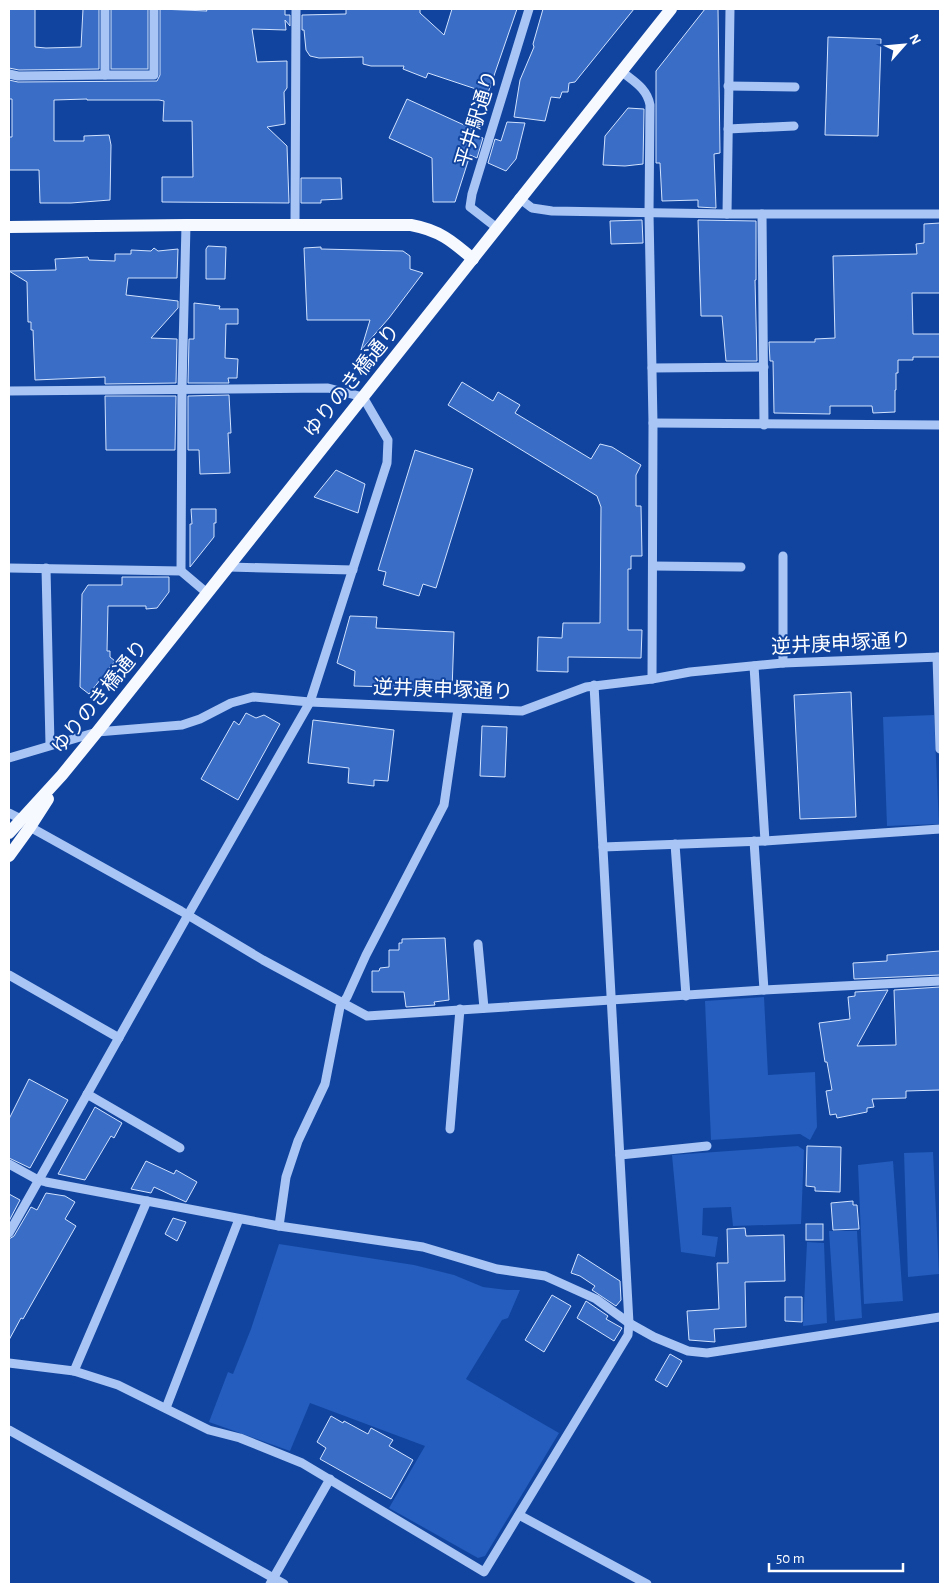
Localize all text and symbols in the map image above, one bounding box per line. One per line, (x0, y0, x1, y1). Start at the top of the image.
north arrow (879, 20, 929, 70)
text: N (906, 32, 923, 47)
street label: 平井駅通り (452, 68, 501, 170)
street label: ゆりのき橋通り (300, 320, 404, 441)
street label: 逆井庚申塚通り (771, 629, 911, 658)
street label: ゆりのき橋通り (48, 636, 152, 757)
street label: 逆井庚申塚通り (373, 677, 513, 702)
scale bar (769, 1540, 903, 1572)
text: 50 m (776, 1551, 805, 1566)

